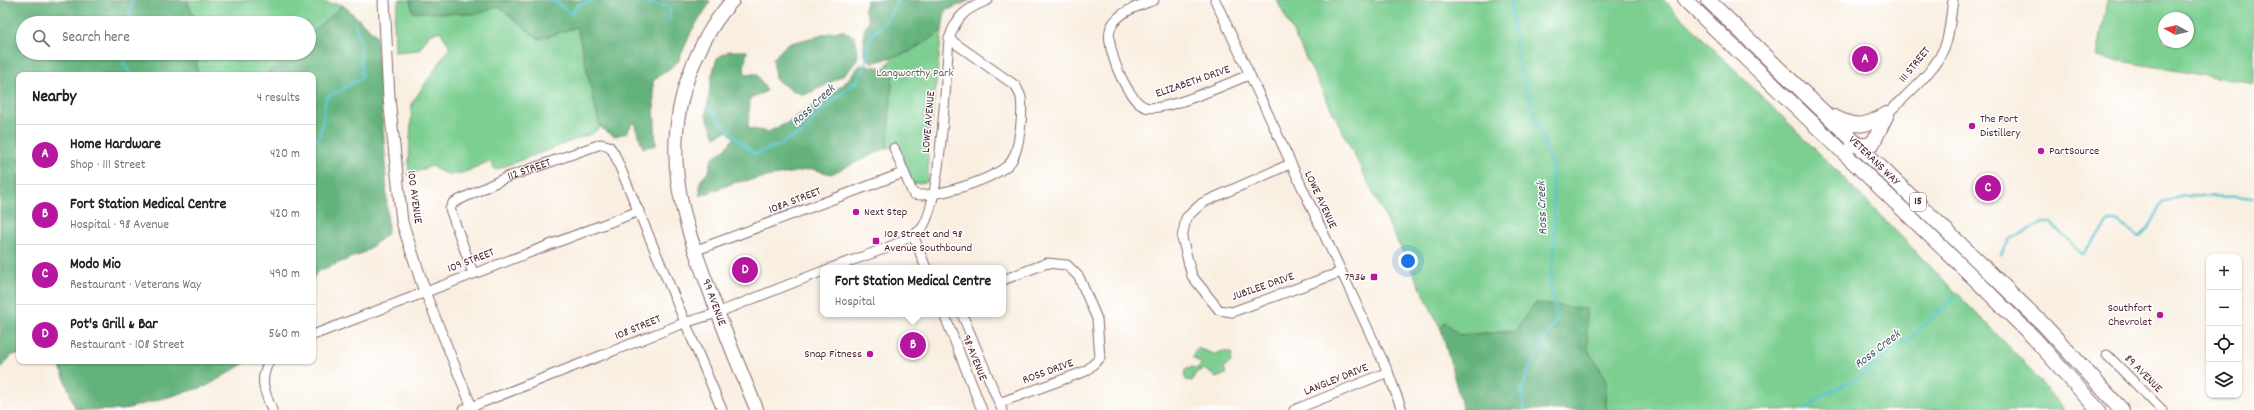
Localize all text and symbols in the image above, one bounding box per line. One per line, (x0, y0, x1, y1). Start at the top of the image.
north arrow (2158, 12, 2194, 48)
search box (16, 16, 316, 60)
icon: search (30, 27, 52, 49)
text: Search here (62, 27, 130, 49)
street label: 111 STREET (1895, 43, 1935, 87)
pin: A (1852, 44, 1878, 74)
street label: ELIZABETH DRIVE (1153, 61, 1233, 103)
park label: Langworthy Park (877, 65, 953, 82)
water label: Ross Creek (788, 79, 841, 131)
text: Nearby (32, 86, 76, 110)
text: 4 results (257, 89, 300, 108)
street label: LOWE AVENUE (918, 90, 940, 154)
place label: The Fort Distillery (1980, 111, 2022, 142)
marker: The Fort Distillery (1967, 121, 1977, 131)
street label: VETERANS WAY (1844, 132, 1904, 190)
text: Home Hardware (70, 134, 161, 156)
place label: PartSource (2049, 143, 2099, 160)
text: A (41, 145, 49, 164)
text: 420 m (270, 145, 300, 164)
marker: PartSource (2036, 146, 2046, 156)
street label: 112 STREET (505, 154, 553, 185)
text: Shop · 111 Street (70, 156, 146, 175)
street label: LOWE AVENUE (1299, 168, 1341, 232)
street label: 100 AVENUE (402, 169, 426, 225)
pin: C (1975, 173, 2001, 203)
water label: Ross Creek (1533, 179, 1553, 235)
street label: 108A STREET (766, 183, 824, 219)
road number: 15 (1910, 193, 1926, 211)
text: Fort Station Medical Centre (70, 194, 226, 216)
place label: Next Step (864, 204, 907, 221)
text: B (42, 205, 48, 224)
text: 420 m (270, 205, 300, 224)
marker: Next Step (851, 207, 861, 217)
text: Hospital · 98 Avenue (70, 216, 169, 235)
place label: 108 Street and 98 Avenue Southbound (884, 226, 972, 257)
marker: 108 Street and 98 Avenue Southbound (871, 236, 881, 246)
street label: 109 STREET (445, 244, 497, 278)
your location (1398, 251, 1418, 271)
text: Modo Mio (70, 254, 121, 276)
map controls (2206, 254, 2242, 398)
button: + (2206, 254, 2242, 290)
pin: D (732, 255, 758, 285)
text: C (42, 265, 48, 284)
text: 490 m (270, 265, 300, 284)
popup (820, 265, 1006, 317)
street label: JUBILEE DRIVE (1229, 268, 1297, 306)
place label: 7936 (1345, 269, 1366, 286)
text: Fort Station Medical Centre (835, 271, 991, 293)
marker: 7936 (1369, 272, 1379, 282)
text: Restaurant · Veterans Way (70, 276, 201, 295)
street label: 99 AVENUE (697, 276, 731, 329)
button: − (2206, 290, 2242, 326)
text: Hospital (835, 293, 875, 312)
place label: Southfort Chevrolet (2108, 300, 2153, 331)
marker: Southfort Chevrolet (2155, 310, 2165, 320)
street label: 108 STREET (612, 311, 664, 345)
text: Pot's Grill & Bar (70, 314, 158, 336)
text: D (42, 325, 48, 344)
text: 560 m (269, 325, 300, 344)
water label: Ross Creek (1851, 325, 1906, 374)
button: locate (2206, 326, 2242, 362)
pin: B (900, 330, 926, 360)
street label: 98 AVENUE (957, 333, 991, 384)
text: Restaurant · 108 Street (70, 336, 184, 355)
place label: Snap Fitness (804, 346, 862, 363)
marker: Snap Fitness (865, 349, 875, 359)
street label: 89 AVENUE (2120, 351, 2166, 397)
street label: ROSS DRIVE (1020, 355, 1076, 389)
street label: LANGLEY DRIVE (1301, 359, 1371, 401)
button: layers (2206, 362, 2242, 398)

